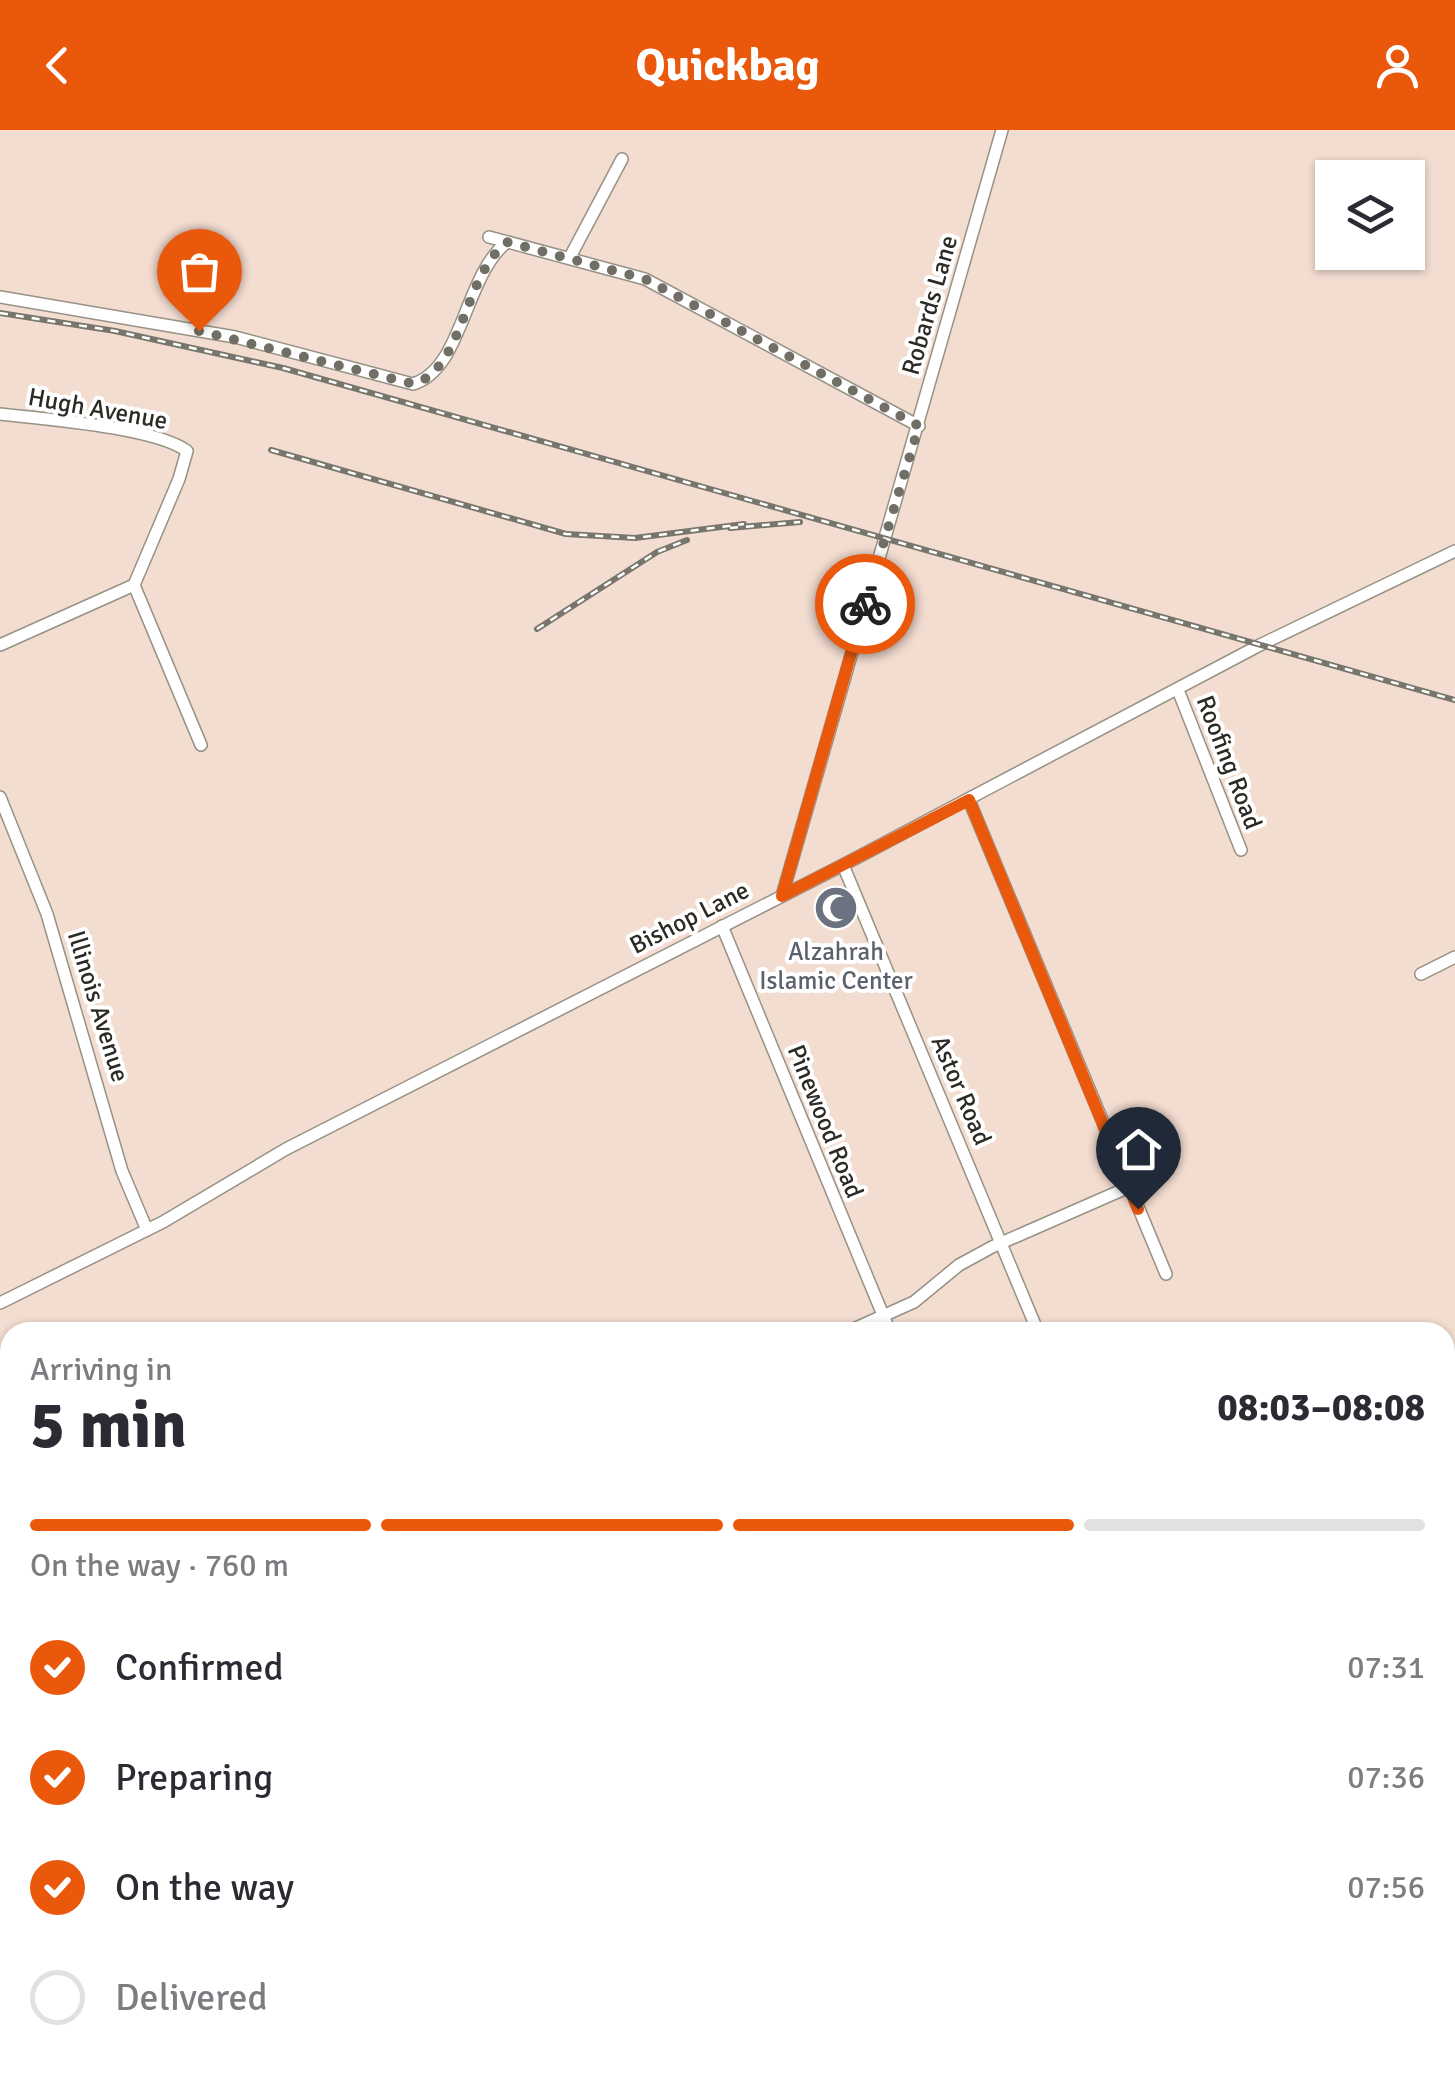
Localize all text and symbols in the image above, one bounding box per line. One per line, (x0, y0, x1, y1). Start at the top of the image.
icon: back (30, 38, 85, 93)
text: Quickbag (635, 38, 820, 93)
icon: person (1370, 38, 1425, 93)
map controls (1315, 160, 1425, 270)
button: layers (1315, 160, 1425, 270)
pin (157, 229, 242, 332)
street label: Robards Lane (895, 232, 964, 379)
icon: bag (172, 244, 227, 299)
street label: Hugh Avenue (26, 381, 170, 436)
courier (815, 554, 915, 654)
icon: bike (838, 577, 893, 632)
street label: Roofing Road (1190, 691, 1269, 834)
street label: Bishop Lane (624, 874, 754, 961)
mosque icon: Alzahrah Islamic Center (813, 885, 859, 931)
street label: Illinois Avenue (61, 927, 136, 1085)
place label: Alzahrah Islamic Center (759, 936, 914, 996)
street label: Astor Road (925, 1031, 998, 1150)
street label: Pinewood Road (781, 1040, 870, 1202)
pin (1096, 1107, 1181, 1210)
icon: home (1111, 1122, 1166, 1177)
text: Arriving in (30, 1350, 172, 1389)
text: 08:03–08:08 (1217, 1384, 1425, 1431)
text: 5 min (30, 1386, 187, 1466)
text: On the way · 760 m (30, 1546, 289, 1585)
icon: check (30, 1640, 85, 1695)
text: Confirmed (115, 1644, 284, 1691)
text: 07:31 (1347, 1648, 1425, 1687)
icon: check (30, 1750, 85, 1805)
text: Preparing (115, 1754, 273, 1801)
text: 07:36 (1347, 1758, 1425, 1797)
icon: check (30, 1860, 85, 1915)
text: On the way (115, 1864, 294, 1911)
text: 07:56 (1347, 1868, 1425, 1907)
text: Delivered (115, 1974, 268, 2021)

